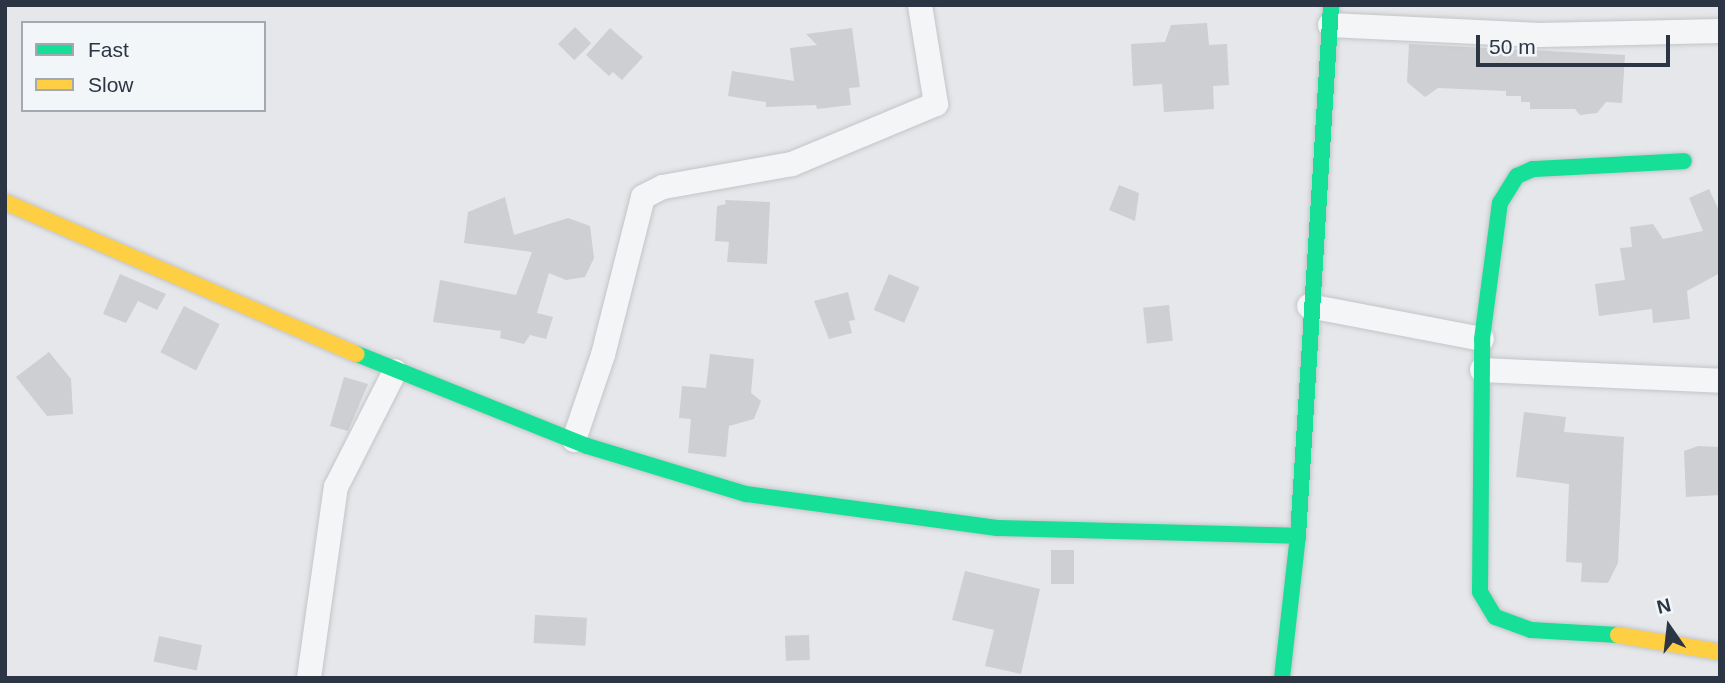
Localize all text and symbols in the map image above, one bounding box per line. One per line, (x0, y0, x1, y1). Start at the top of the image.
legend (21, 21, 266, 112)
scale bar (1480, 21, 1674, 65)
text: 50 m (1489, 35, 1536, 58)
text: Fast (88, 38, 129, 61)
text: Slow (88, 73, 134, 96)
north arrow (1634, 592, 1704, 662)
text: N (1655, 594, 1673, 618)

